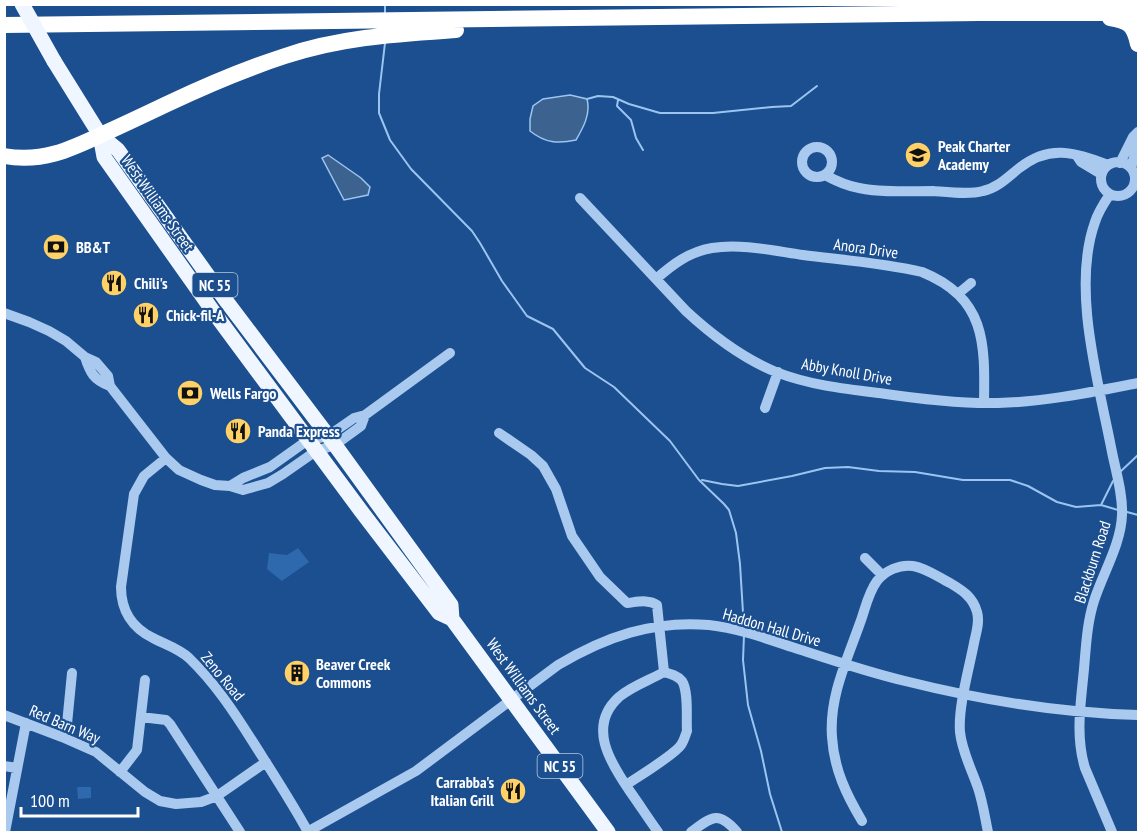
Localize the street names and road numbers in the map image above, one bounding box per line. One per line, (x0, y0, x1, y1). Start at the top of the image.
street label: West Williams Street (117, 151, 199, 256)
street label: Anora Drive (833, 234, 899, 262)
road number: NC 55 (192, 273, 238, 297)
street label: Abby Knoll Drive (800, 353, 894, 389)
street label: Blackburn Road (1069, 518, 1115, 606)
street label: Haddon Hall Drive (721, 603, 823, 651)
street label: West Williams Street (483, 634, 566, 738)
street label: Zeno Road (197, 647, 249, 705)
street label: Red Barn Way (27, 700, 103, 748)
road number: NC 55 (538, 754, 582, 778)

